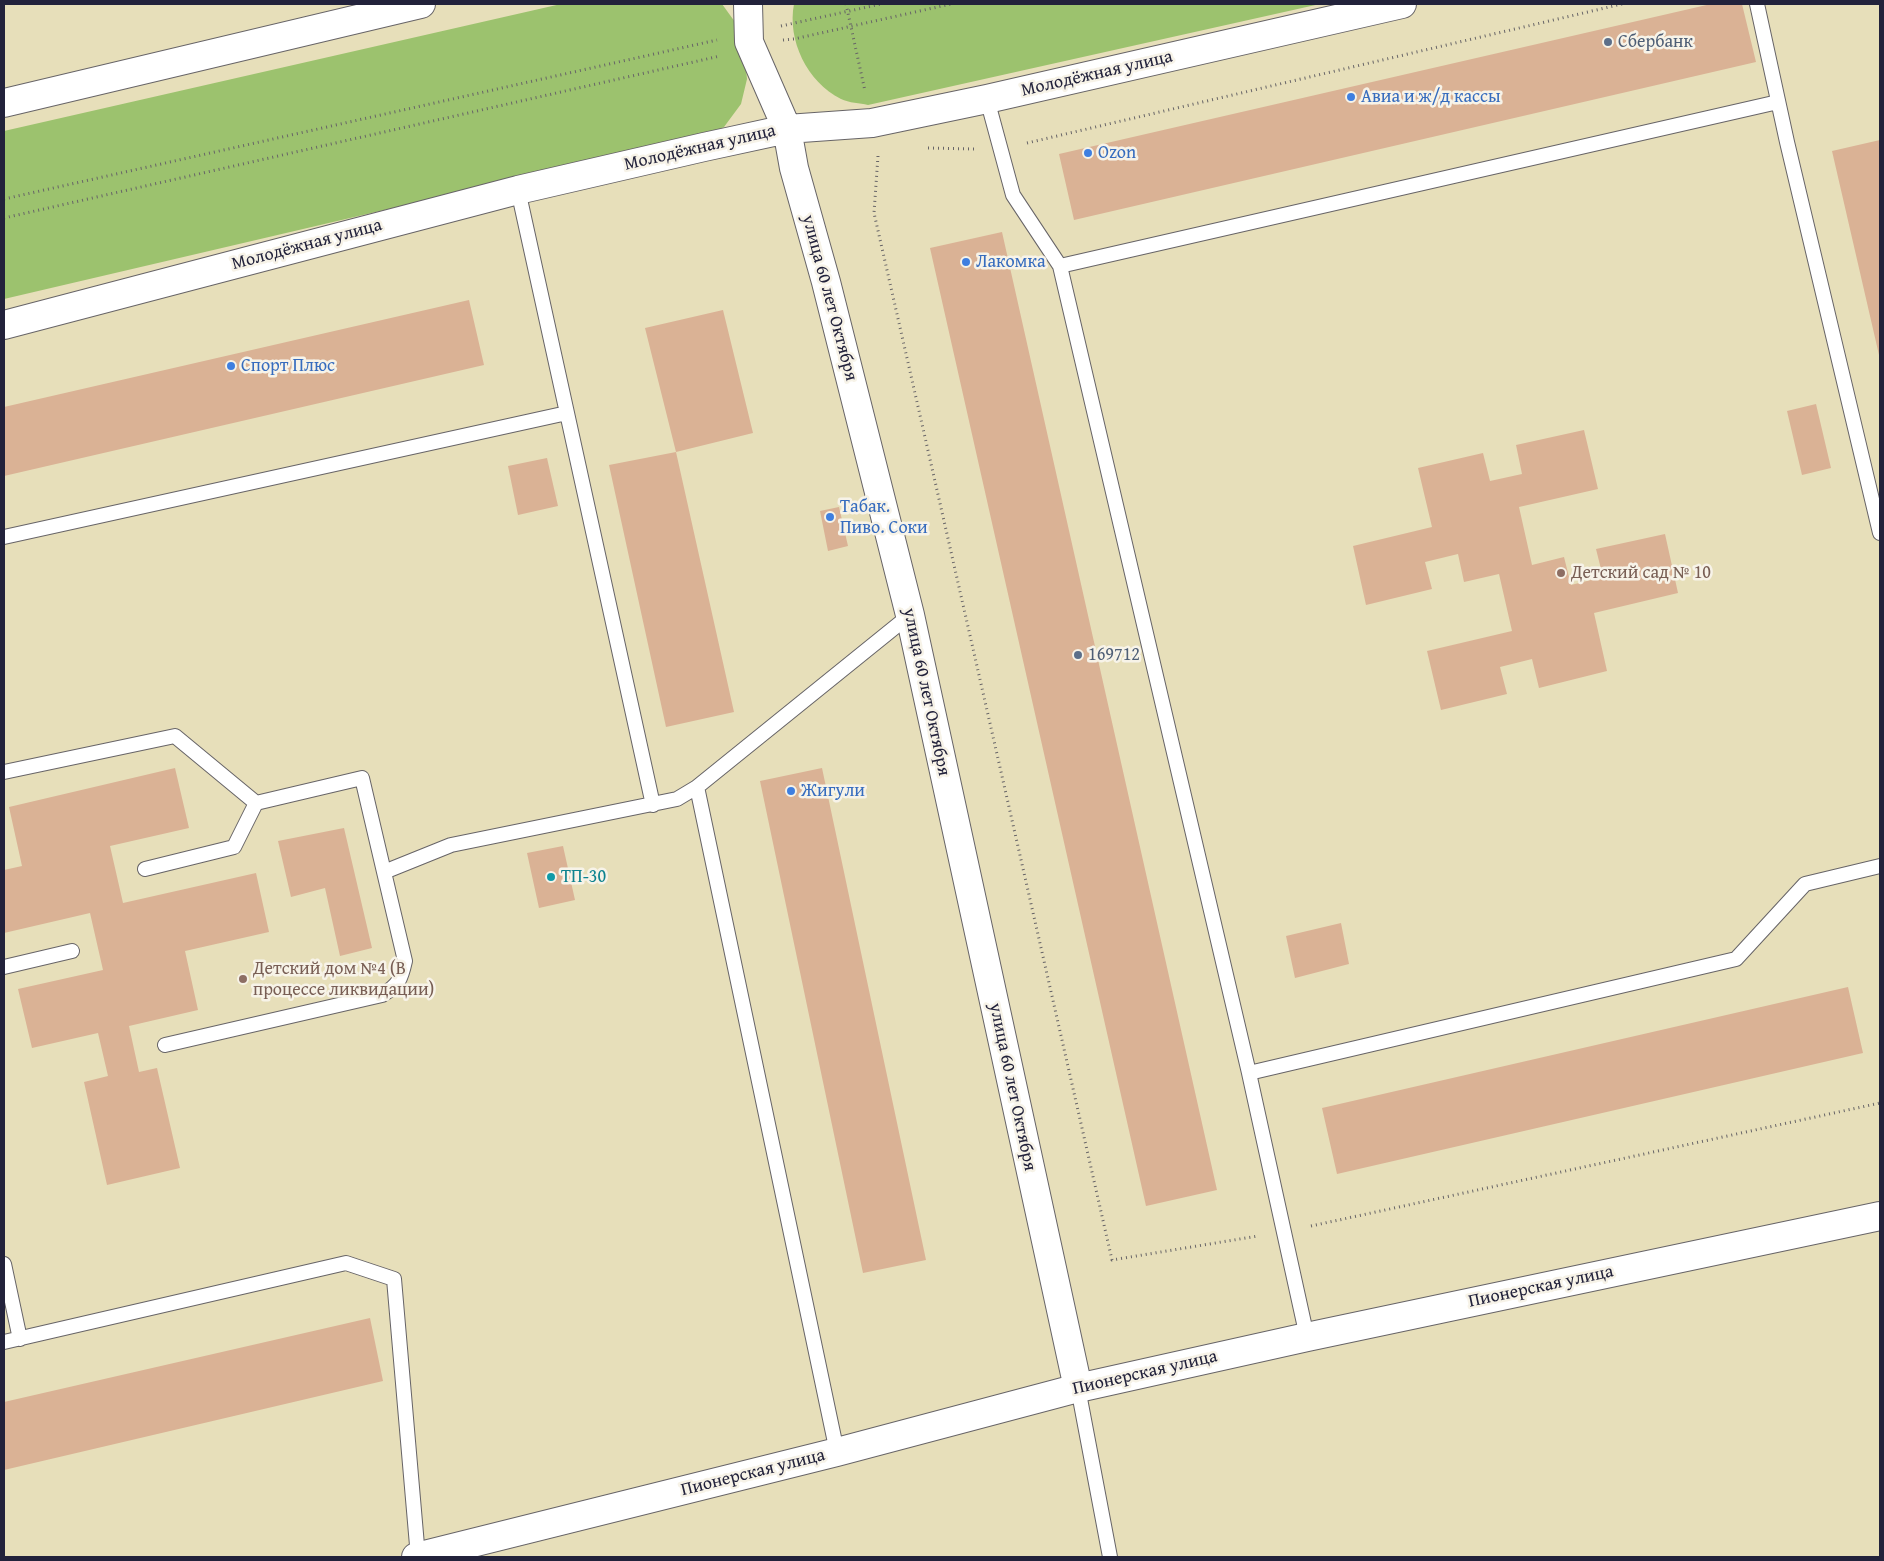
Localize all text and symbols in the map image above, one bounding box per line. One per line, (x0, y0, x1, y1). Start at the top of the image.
place label: Сбербанк (1618, 31, 1693, 53)
marker: Сбербанк (1602, 36, 1614, 48)
street label: Молодёжная улица (1019, 46, 1175, 102)
place label: Авиа и ж/д кассы (1361, 86, 1501, 108)
marker: Авиа и ж/д кассы (1345, 91, 1357, 103)
street label: Молодёжная улица (622, 120, 778, 176)
place label: Ozon (1098, 142, 1136, 164)
marker: Ozon (1082, 147, 1094, 159)
street label: улица 60 лет Октября (796, 213, 862, 383)
street label: Молодёжная улица (230, 215, 384, 275)
place label: Лакомка (976, 251, 1045, 273)
marker: Лакомка (960, 256, 972, 268)
place label: Спорт Плюс (241, 355, 335, 377)
marker: Спорт Плюс (225, 360, 237, 372)
place label: Табак. Пиво. Соки (840, 496, 928, 538)
marker: Табак. Пиво. Соки (824, 511, 836, 523)
place label: Детский сад № 10 (1571, 562, 1711, 584)
marker: Детский сад № 10 (1555, 567, 1567, 579)
street label: улица 60 лет Октября (898, 606, 954, 778)
place label: 169712 (1088, 644, 1140, 666)
marker: 169712 (1072, 649, 1084, 661)
place label: Жигули (801, 780, 865, 802)
marker: Жигули (785, 785, 797, 797)
place label: ТП-30 (561, 866, 606, 888)
marker: ТП-30 (545, 871, 557, 883)
place label: Детский дом №4 (В процессе ликвидации) (253, 958, 434, 1001)
marker: Детский дом №4 (В процессе ликвидации) (237, 973, 249, 985)
street label: улица 60 лет Октября (984, 1001, 1040, 1173)
street label: Пионерская улица (1467, 1261, 1615, 1313)
street label: Пионерская улица (1071, 1346, 1219, 1400)
street label: Пионерская улица (679, 1445, 827, 1501)

